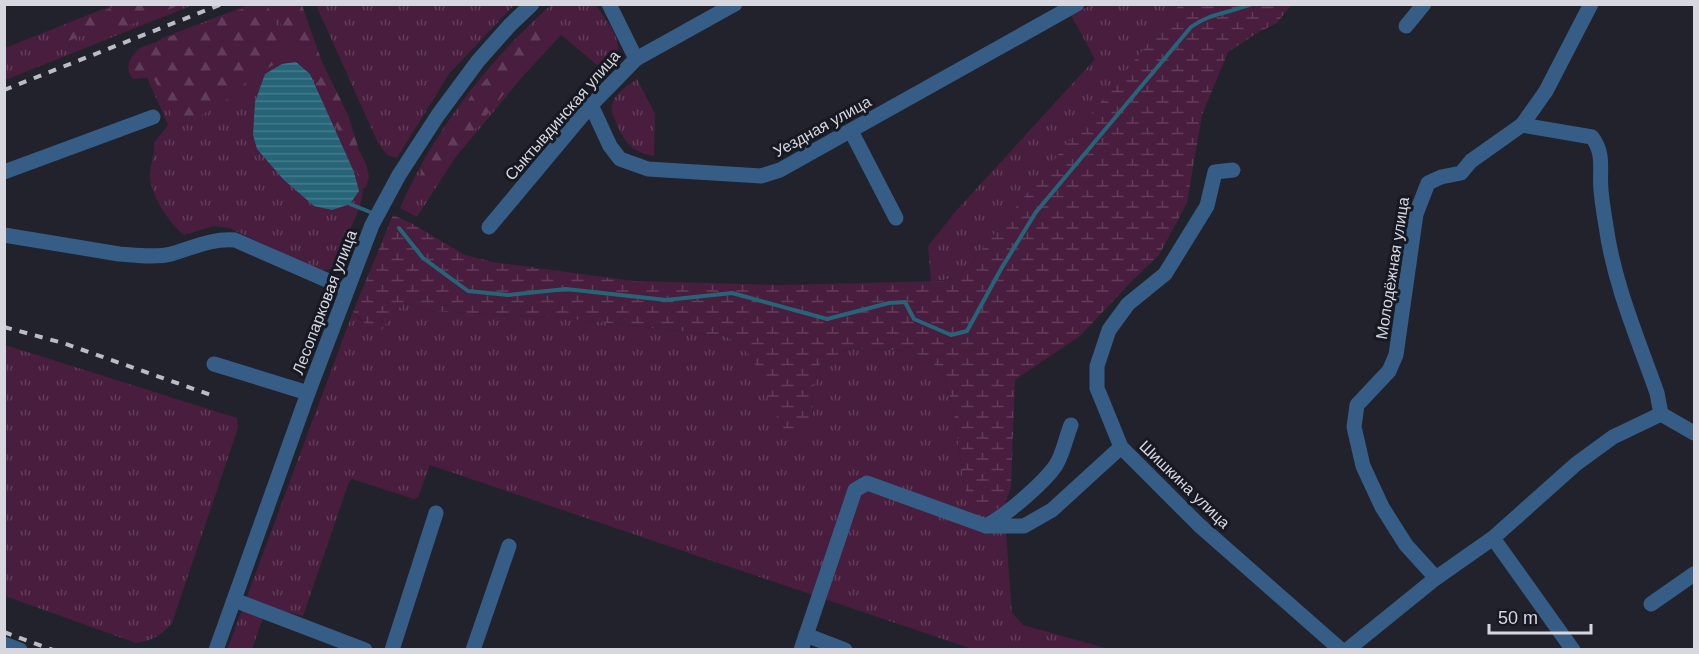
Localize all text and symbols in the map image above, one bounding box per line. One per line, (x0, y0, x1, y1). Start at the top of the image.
street label: Сыктывдинская улица (502, 47, 623, 183)
street label: Уездная улица (771, 93, 874, 160)
street label: Молодёжная улица (1373, 196, 1412, 340)
street label: Лесопарковая улица (289, 227, 360, 377)
street label: Шишкина улица (1136, 437, 1233, 532)
scale bar (1489, 597, 1591, 635)
text: 50 m (1498, 608, 1538, 628)

